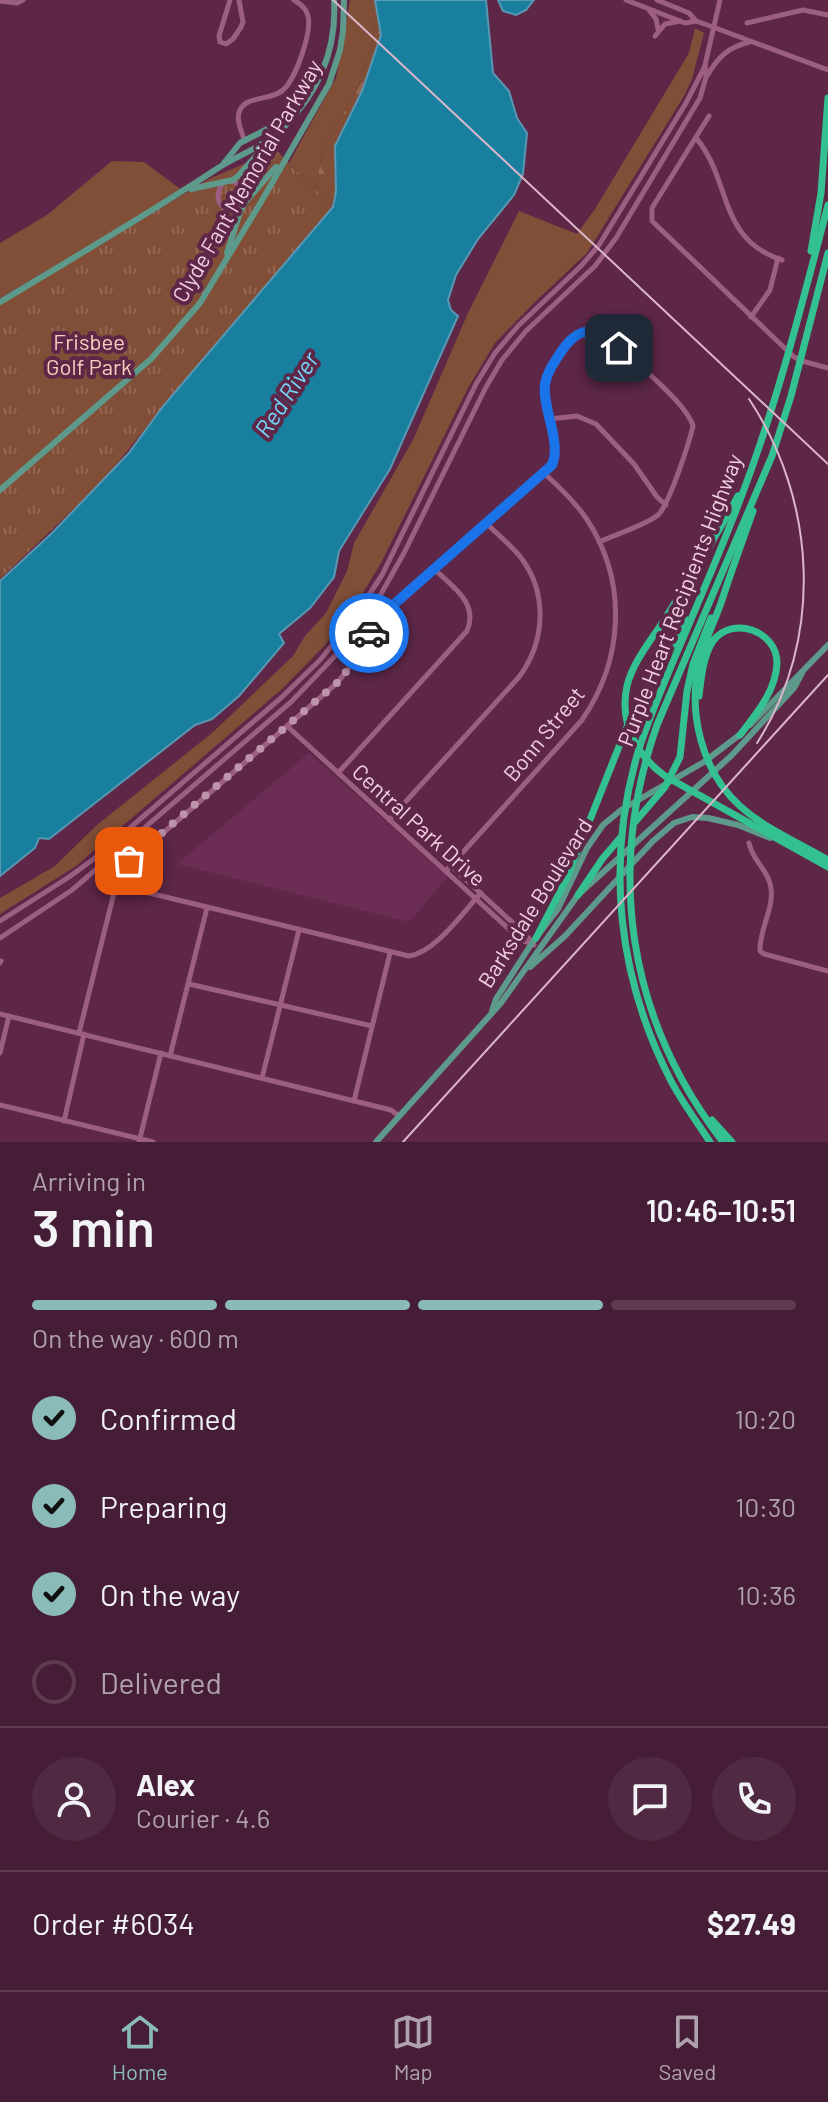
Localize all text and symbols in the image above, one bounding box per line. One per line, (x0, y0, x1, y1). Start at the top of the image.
street label: Clyde Fant Memorial Parkway (166, 55, 326, 306)
pin (585, 314, 653, 382)
icon: home (597, 326, 641, 370)
park label: Frisbee Golf Park (46, 328, 132, 379)
water label: Red River (248, 345, 325, 442)
street label: Purple Heart Recipients Highway (611, 450, 747, 749)
courier (329, 593, 409, 673)
icon: car (347, 611, 391, 655)
street label: Bonn Street (497, 681, 589, 786)
street label: Central Park Drive (348, 758, 492, 891)
street label: Barksdale Boulevard (472, 813, 597, 992)
pin (95, 827, 163, 895)
icon: bag (107, 839, 151, 883)
text: Arriving in (32, 1165, 146, 1196)
text: 10:46–10:51 (646, 1192, 796, 1228)
text: 3 min (32, 1195, 155, 1257)
text: On the way · 600 m (32, 1322, 239, 1353)
icon: check (32, 1396, 76, 1440)
text: Confirmed (100, 1400, 237, 1436)
text: 10:20 (735, 1403, 796, 1434)
icon: check (32, 1484, 76, 1528)
text: Preparing (100, 1488, 227, 1524)
text: 10:30 (735, 1491, 796, 1522)
icon: check (32, 1572, 76, 1616)
text: On the way (100, 1576, 240, 1612)
text: 10:36 (737, 1579, 796, 1610)
text: Delivered (100, 1664, 222, 1700)
button: person (32, 1757, 116, 1841)
button: chat (608, 1757, 692, 1841)
button: phone (712, 1757, 796, 1841)
text: Alex (136, 1766, 195, 1802)
text: Courier · 4.6 (136, 1802, 270, 1833)
text: Order #6034 (32, 1905, 195, 1941)
text: $27.49 (707, 1905, 796, 1941)
tab: Home (112, 2010, 168, 2084)
tab: Map (391, 2010, 435, 2084)
tab: Saved (659, 2010, 716, 2084)

